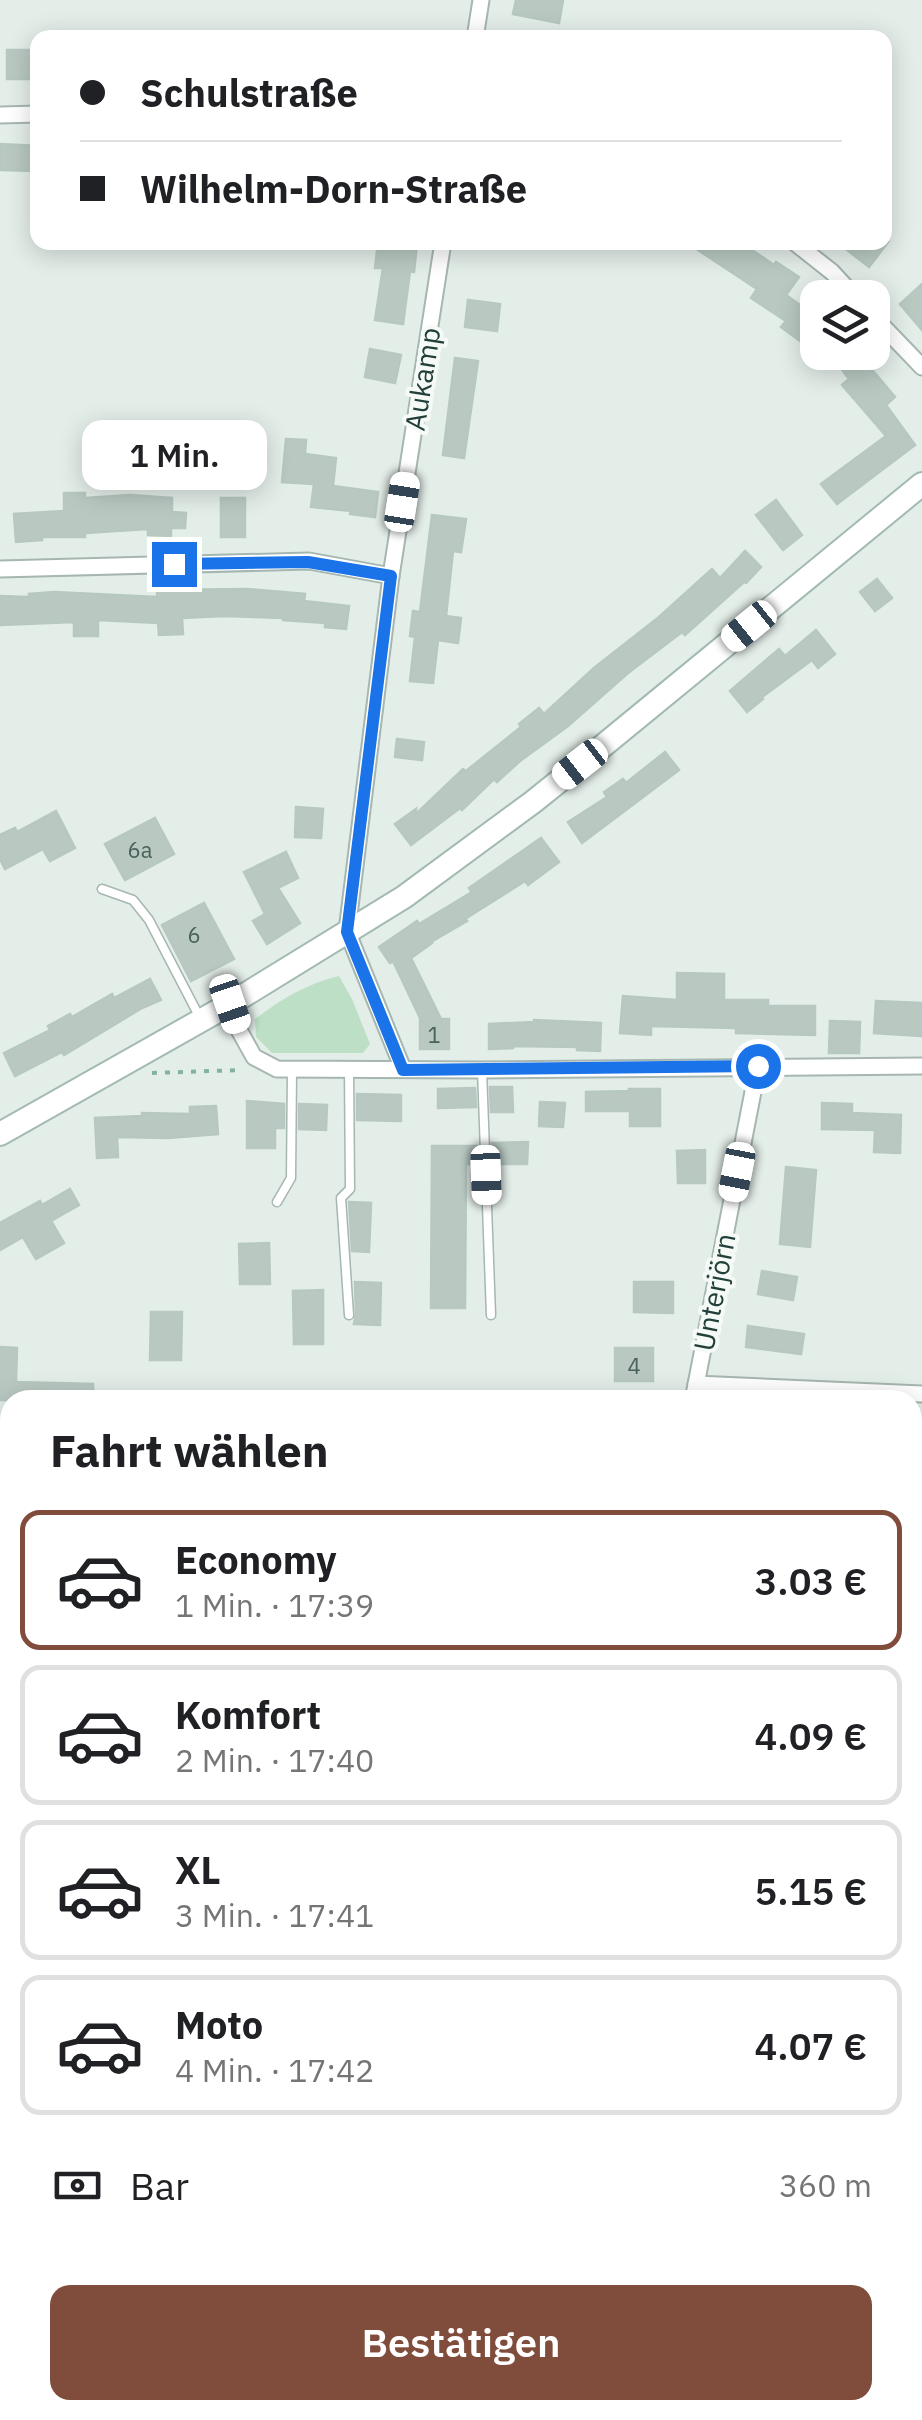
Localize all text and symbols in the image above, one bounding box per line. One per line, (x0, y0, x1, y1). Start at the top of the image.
text: Schulstraße (140, 68, 358, 117)
text: Wilhelm-Dorn-Straße (140, 164, 527, 213)
map controls (800, 280, 890, 370)
button: layers (800, 280, 890, 370)
street label: Aukamp (396, 325, 448, 433)
callout: 1 Min. (81, 419, 266, 489)
text: 1 Min. (129, 434, 220, 476)
car (382, 470, 422, 534)
route end (152, 542, 197, 587)
car (716, 595, 782, 657)
car (547, 734, 613, 794)
house number: 6a (128, 835, 153, 864)
house number: 6 (187, 920, 201, 949)
car (206, 971, 254, 1037)
house number: 1 (427, 1020, 441, 1049)
route start (736, 1044, 781, 1089)
car (717, 1140, 757, 1204)
car (470, 1144, 502, 1206)
street label: Unterjörn (684, 1230, 744, 1354)
house number: 4 (627, 1351, 641, 1380)
text: Fahrt wählen (50, 1421, 329, 1479)
icon: car (55, 1535, 145, 1625)
text: Economy (175, 1535, 337, 1584)
text: 3.03 € (754, 1556, 867, 1605)
text: 1 Min. · 17:39 (175, 1584, 374, 1626)
icon: car (55, 1690, 145, 1780)
text: Komfort (175, 1690, 321, 1739)
text: 4.09 € (754, 1711, 867, 1760)
text: 2 Min. · 17:40 (175, 1739, 374, 1781)
icon: car (55, 1845, 145, 1935)
text: XL (175, 1845, 221, 1894)
text: 5.15 € (754, 1866, 867, 1915)
text: 3 Min. · 17:41 (175, 1894, 374, 1936)
icon: car (55, 2000, 145, 2090)
text: Moto (175, 2000, 263, 2049)
text: 4.07 € (754, 2021, 867, 2070)
text: 4 Min. · 17:42 (175, 2049, 374, 2091)
icon: cash (50, 2158, 105, 2213)
text: Bar (130, 2161, 189, 2210)
text: 360 m (779, 2164, 872, 2206)
button: Bestätigen (50, 2285, 872, 2400)

